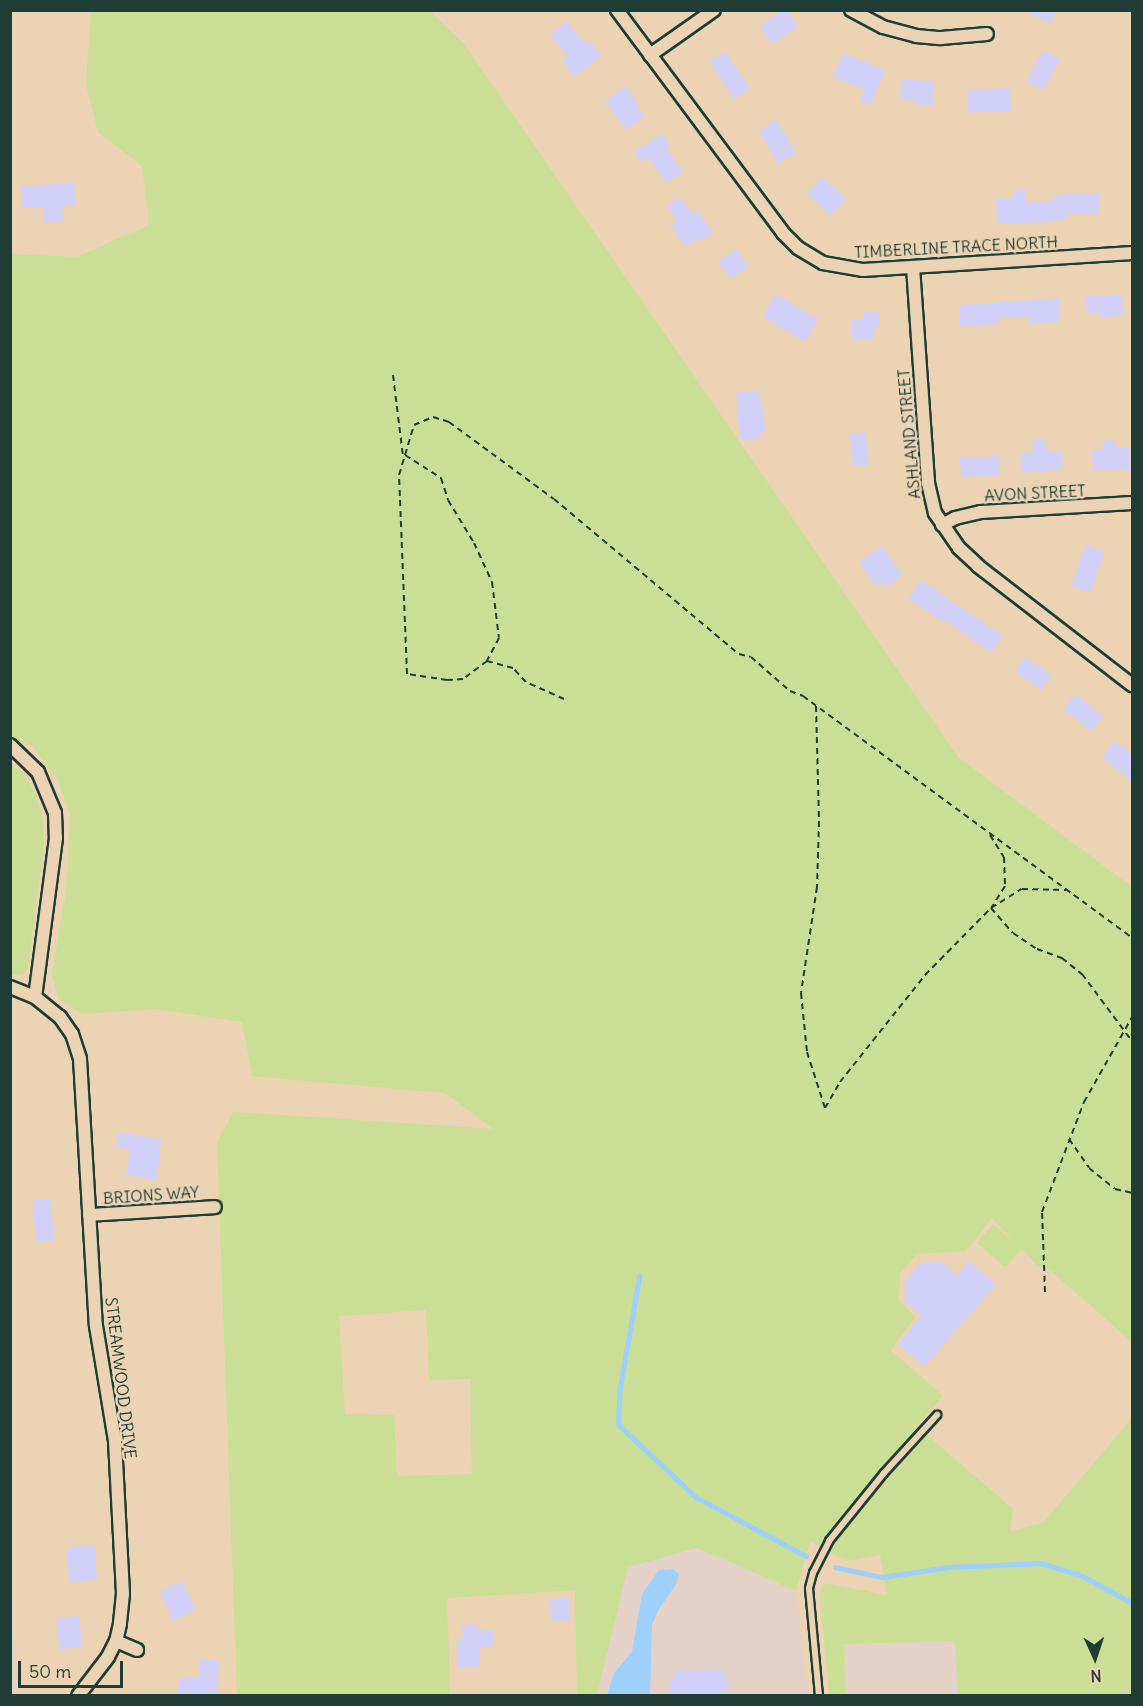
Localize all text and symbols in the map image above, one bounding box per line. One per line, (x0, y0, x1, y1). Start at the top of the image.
street label: TIMBERLINE TRACE NORTH (854, 232, 1058, 262)
street label: ASHLAND STREET (894, 368, 924, 500)
street label: AVON STREET (984, 481, 1086, 505)
street label: BRIONS WAY (102, 1182, 200, 1208)
street label: STREAMWOOD DRIVE (102, 1296, 140, 1460)
north arrow (1065, 1628, 1125, 1688)
scale bar (21, 1649, 126, 1687)
text: 50 m (29, 1660, 71, 1683)
text: N (1090, 1666, 1102, 1686)

